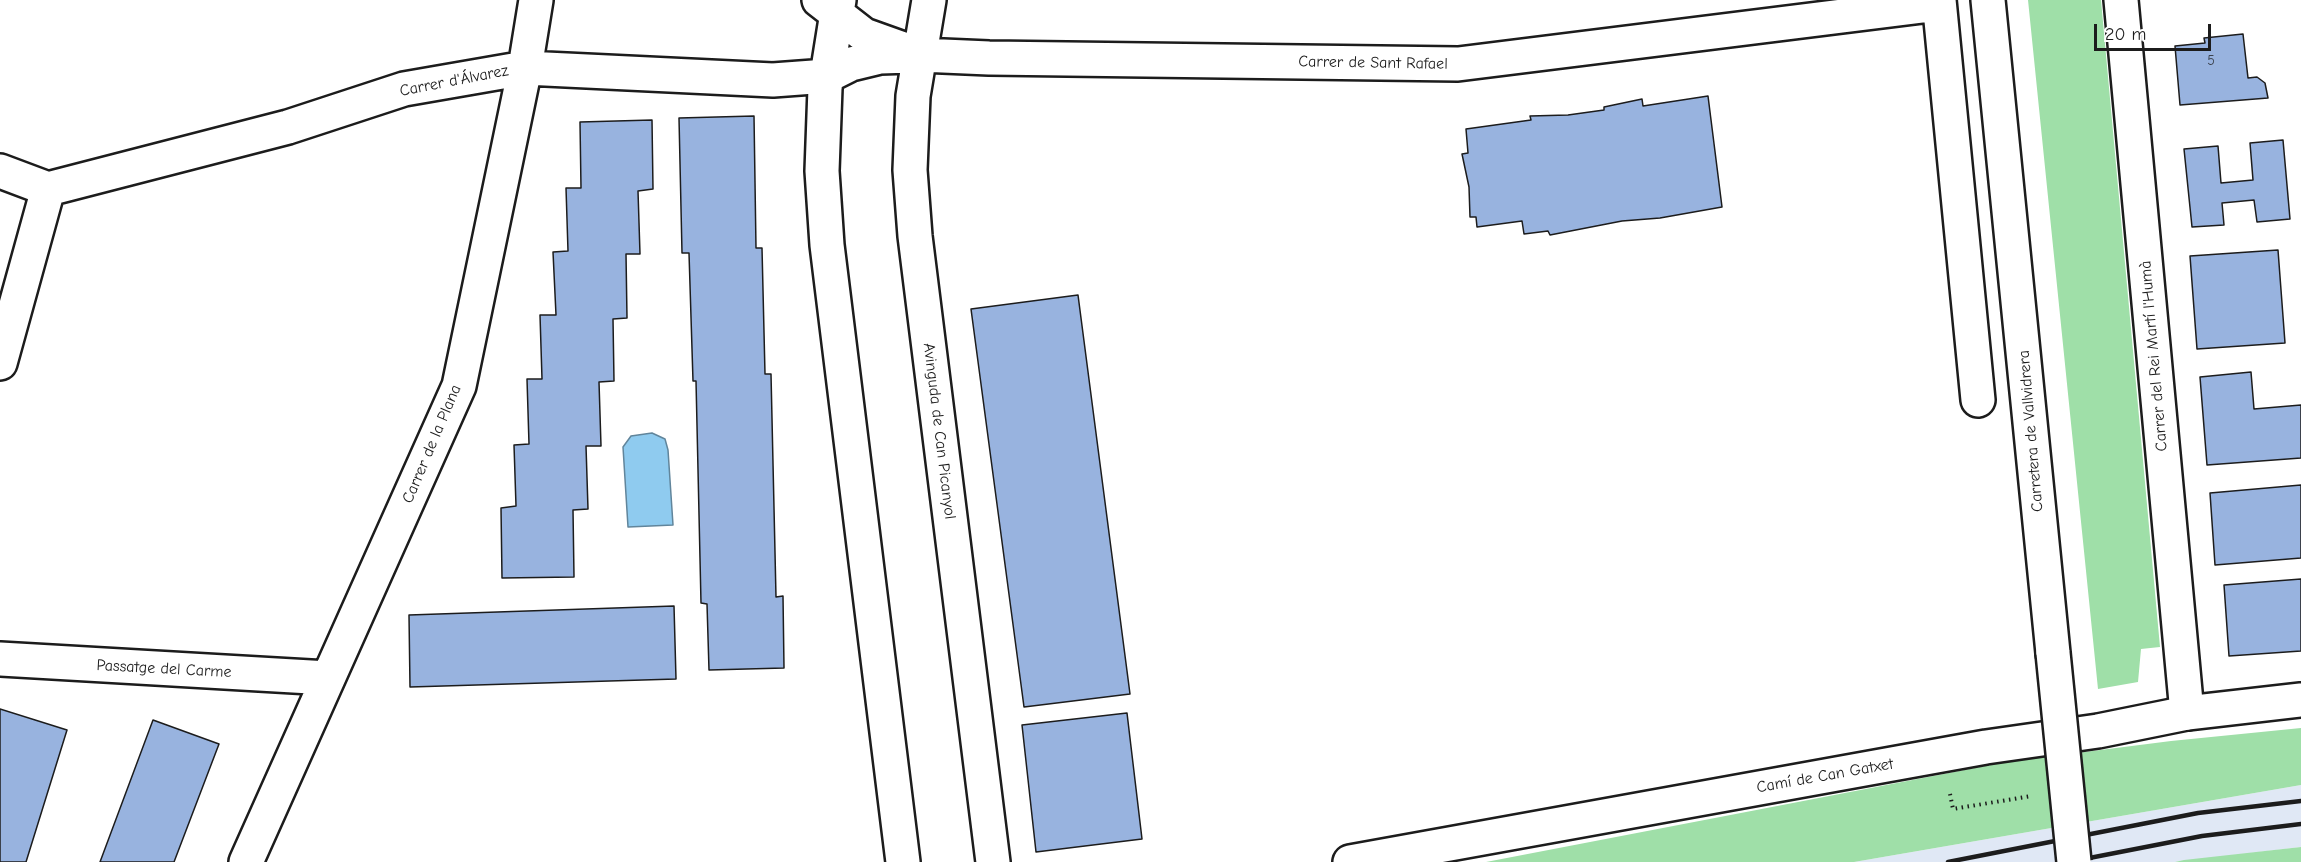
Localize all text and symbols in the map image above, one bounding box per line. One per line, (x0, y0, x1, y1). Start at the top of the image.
scale bar (2097, 12, 2214, 50)
text: 20 m (2105, 24, 2146, 45)
street label: Carrer de Sant Rafael (1298, 52, 1448, 74)
house number: 5 (2207, 53, 2215, 69)
street label: Carrer d'Álvarez (398, 61, 510, 101)
street label: Carrer del Rei Martí l'Humà (2136, 260, 2172, 452)
street label: Avinguda de Can Picanyol (919, 342, 959, 520)
street label: Carretera de Vallvidrera (2014, 349, 2048, 513)
street label: Carrer de la Plana (398, 382, 466, 506)
street label: Passatge del Carme (96, 656, 232, 682)
street label: Camí de Can Gatxet (1755, 755, 1895, 797)

